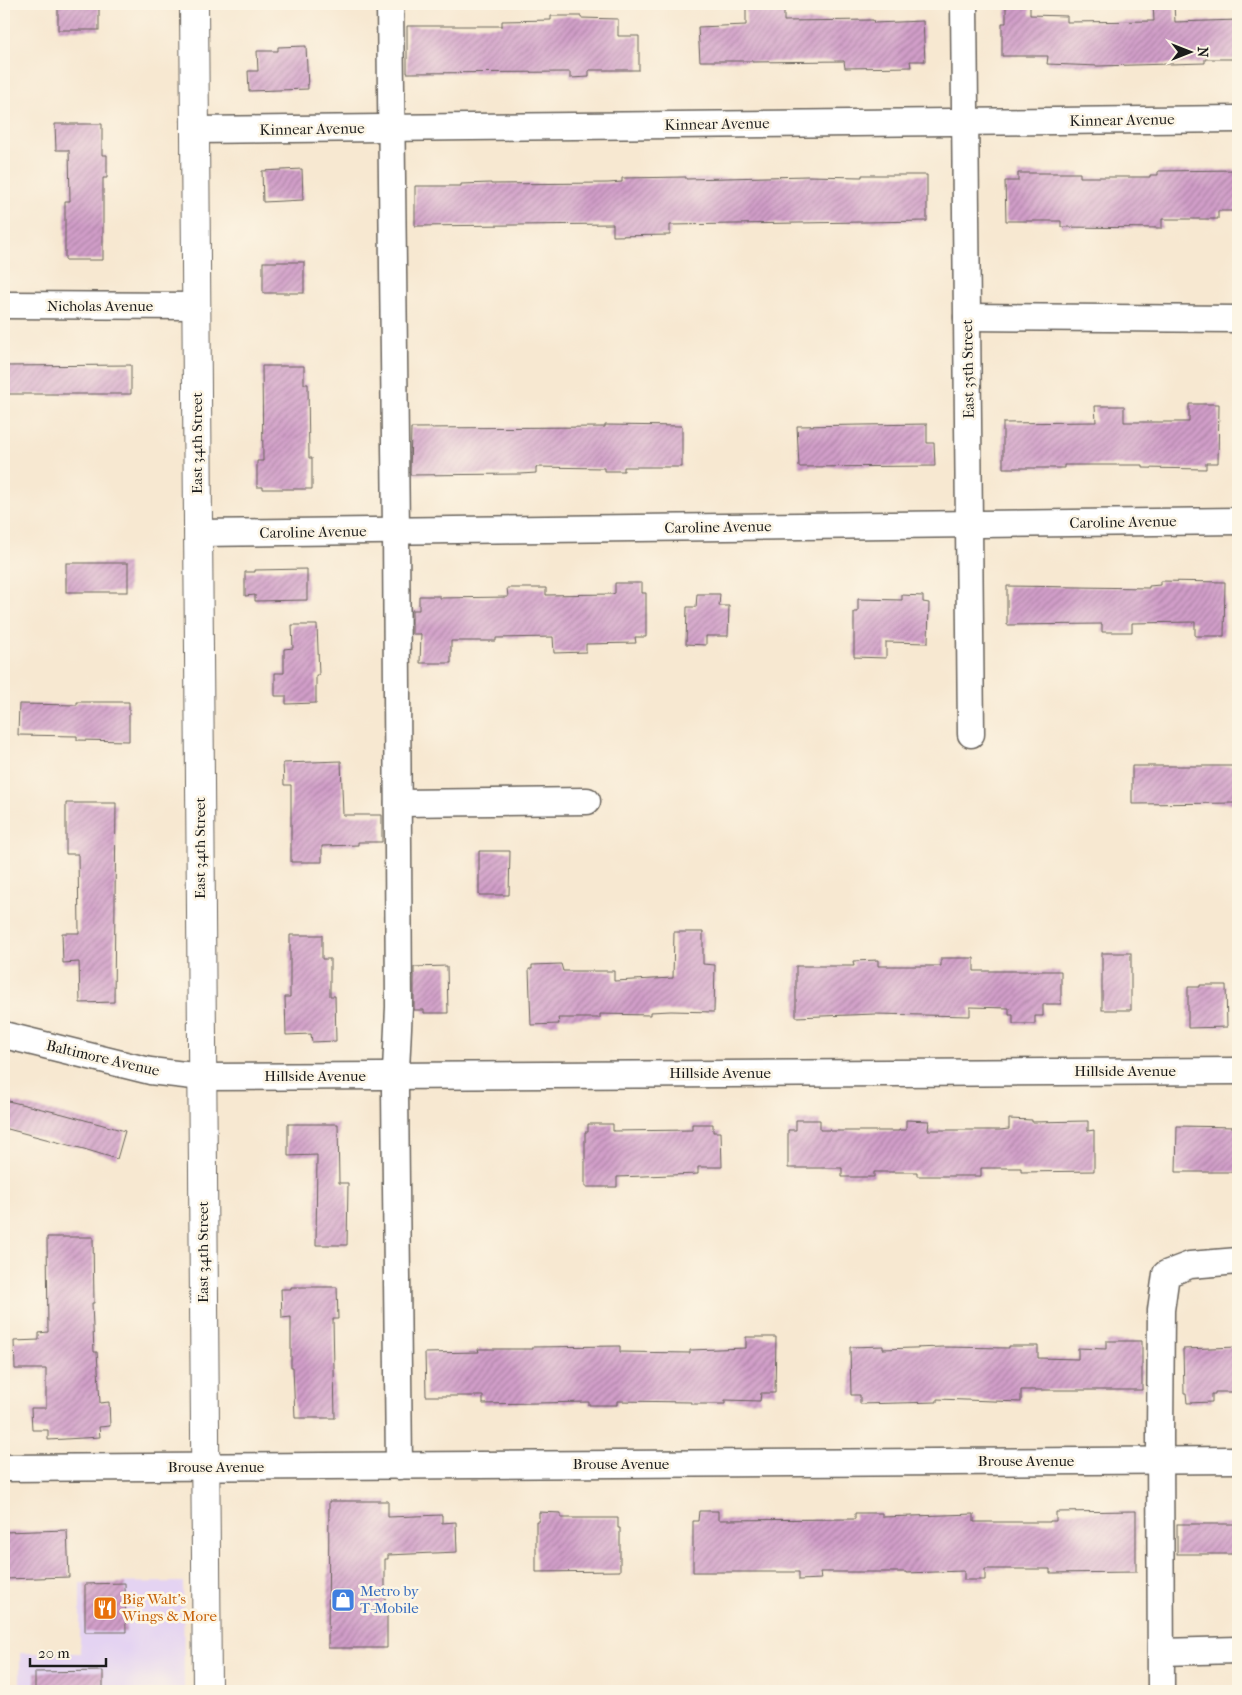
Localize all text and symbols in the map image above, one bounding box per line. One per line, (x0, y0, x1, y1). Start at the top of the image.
north arrow (1164, 28, 1214, 78)
text: N (1194, 47, 1211, 58)
street label: Kinnear Avenue (1069, 110, 1175, 130)
street label: Kinnear Avenue (664, 114, 770, 134)
street label: Kinnear Avenue (259, 119, 365, 139)
street label: Nicholas Avenue (47, 297, 154, 315)
street label: East 35th Street (958, 319, 978, 419)
street label: East 34th Street (188, 391, 206, 494)
street label: Caroline Avenue (1069, 512, 1177, 532)
street label: Caroline Avenue (664, 517, 772, 537)
street label: Caroline Avenue (259, 522, 367, 542)
street label: East 34th Street (191, 796, 209, 899)
street label: Baltimore Avenue (45, 1036, 162, 1080)
street label: Hillside Avenue (1074, 1062, 1176, 1080)
street label: Hillside Avenue (669, 1064, 771, 1082)
street label: Hillside Avenue (264, 1067, 366, 1085)
street label: East 34th Street (194, 1200, 212, 1303)
street label: Brouse Avenue (978, 1452, 1075, 1470)
street label: Brouse Avenue (573, 1455, 670, 1473)
street label: Brouse Avenue (168, 1458, 265, 1476)
place label: Metro by T-Mobile (360, 1582, 420, 1617)
shop icon: Metro by T-Mobile (330, 1587, 356, 1613)
place label: Big Walt's Wings & More (121, 1590, 217, 1625)
restaurant icon: Big Walt's Wings & More (92, 1595, 118, 1621)
scale bar (30, 1635, 106, 1667)
text: 20 m (38, 1644, 70, 1662)

